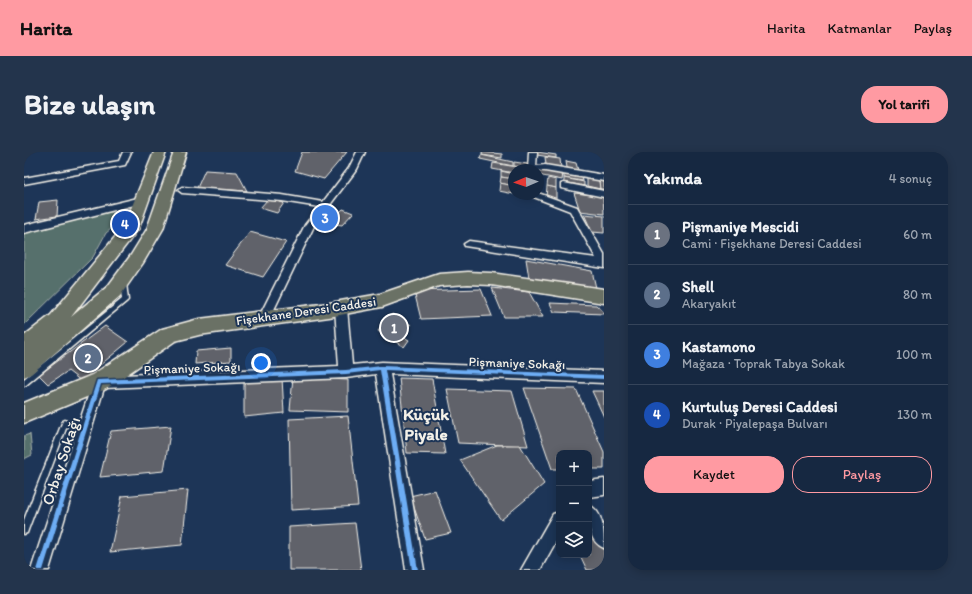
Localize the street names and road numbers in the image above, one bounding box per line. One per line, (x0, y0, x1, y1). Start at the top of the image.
street label: Fişekhane Deresi Caddesi (235, 294, 377, 328)
street label: Pişmaniye Sokağı (468, 354, 566, 372)
street label: Pişmaniye Sokağı (143, 359, 241, 377)
street label: Orbay Sokağı (38, 414, 84, 508)

